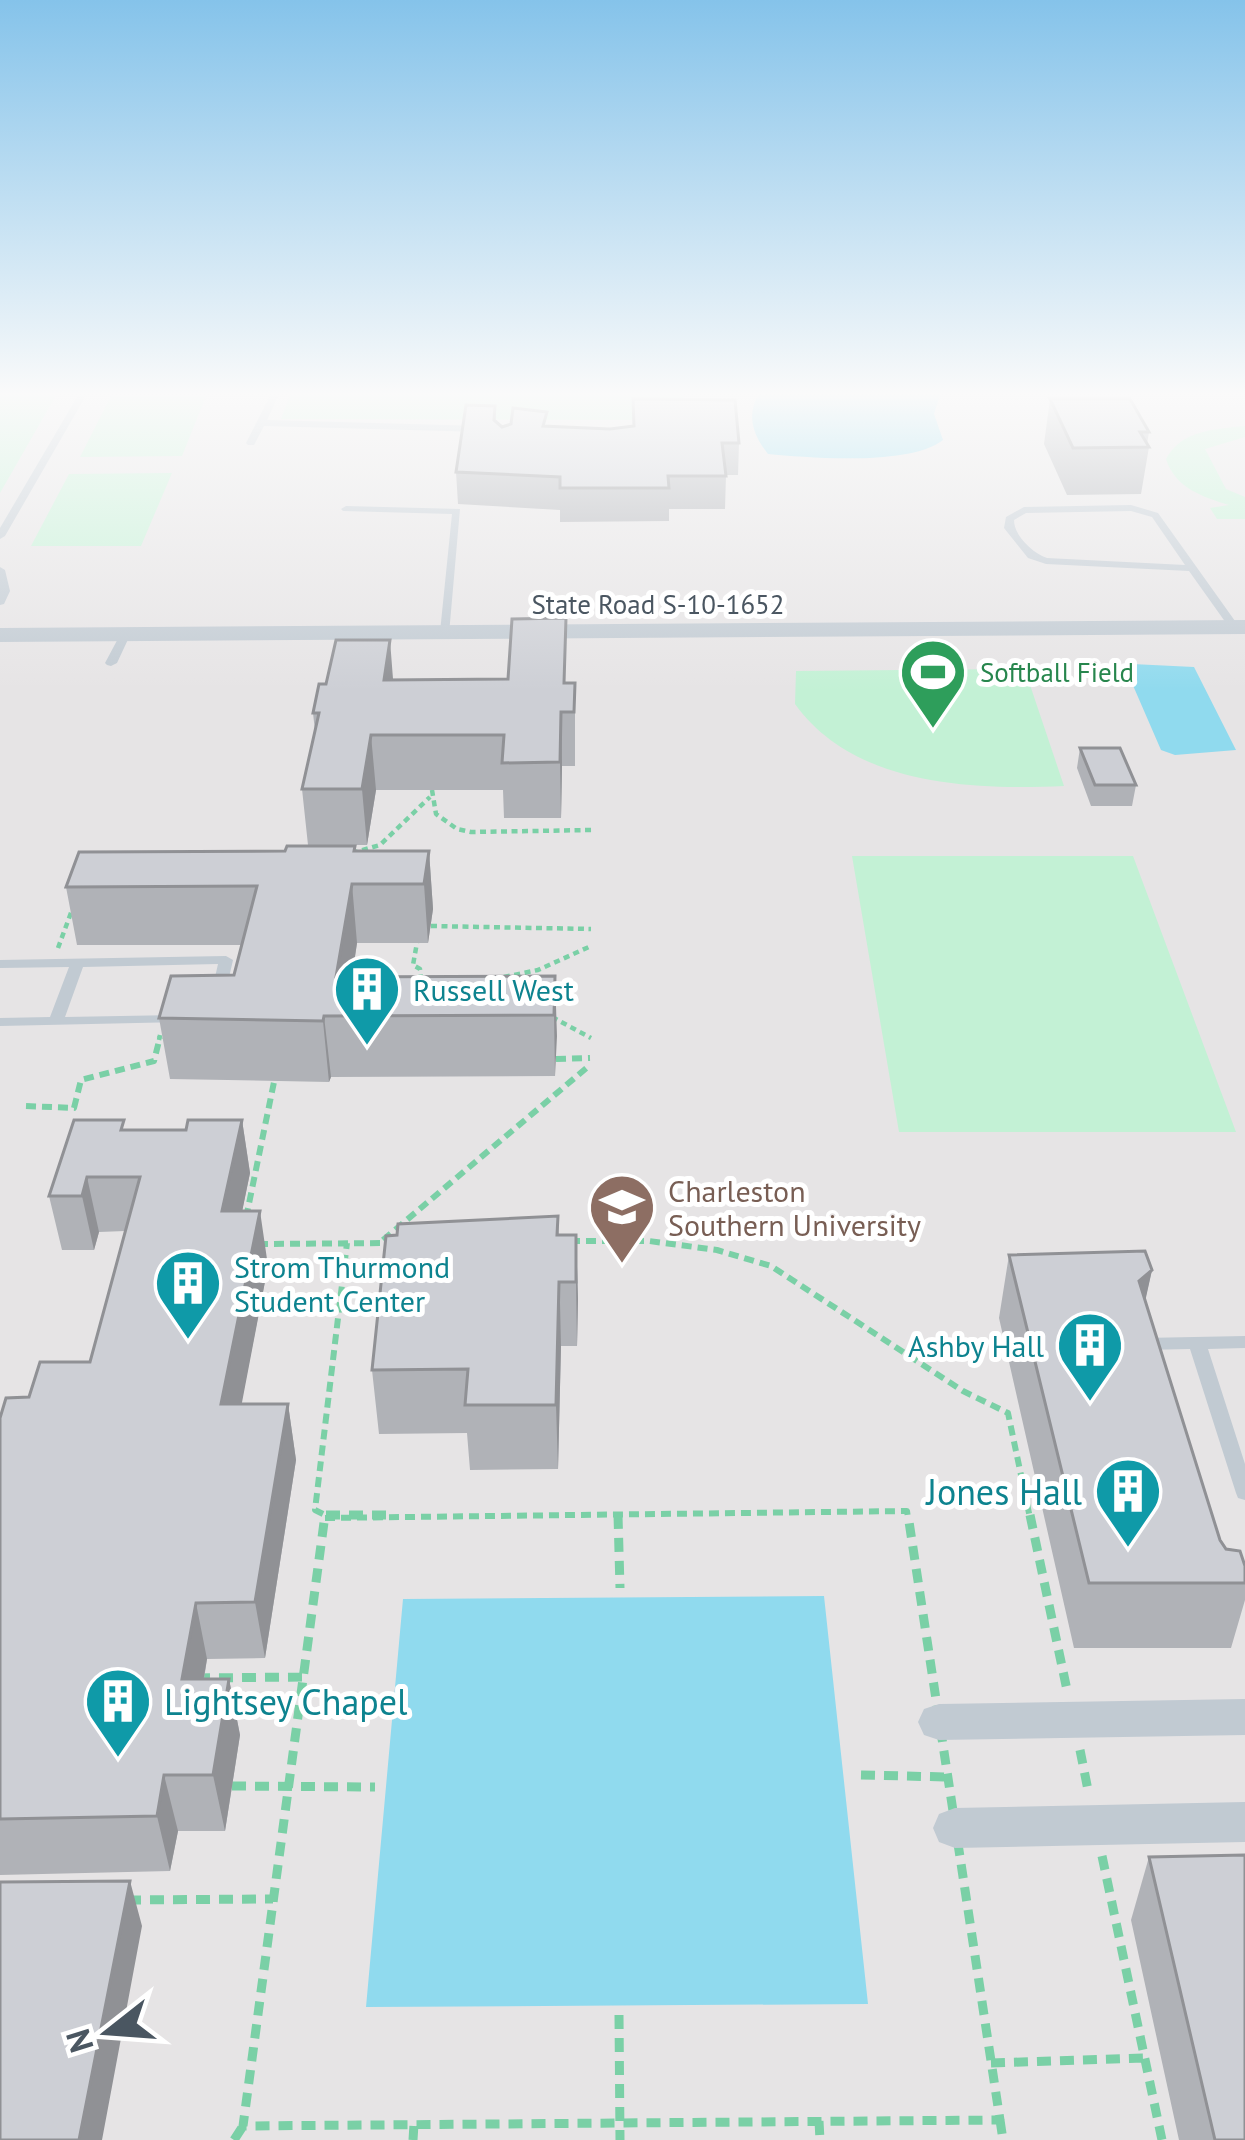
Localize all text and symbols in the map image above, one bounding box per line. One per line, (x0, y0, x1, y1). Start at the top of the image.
street label: State Road S-10-1652 (531, 587, 785, 621)
sports icon: Softball Field (898, 637, 968, 731)
place label: Softball Field (980, 655, 1134, 689)
building icon: Russell West (332, 954, 402, 1048)
place label: Russell West (413, 970, 574, 1009)
place label: Charleston Southern University (668, 1171, 921, 1244)
school or university icon: Charleston Southern University (587, 1172, 657, 1266)
place label: Strom Thurmond Student Center (234, 1247, 450, 1320)
building icon: Strom Thurmond Student Center (153, 1248, 223, 1342)
building icon: Ashby Hall (1055, 1310, 1125, 1404)
place label: Ashby Hall (908, 1326, 1044, 1365)
building icon: Jones Hall (1093, 1456, 1163, 1550)
place label: Jones Hall (924, 1468, 1082, 1515)
building icon: Lightsey Chapel (83, 1666, 153, 1760)
place label: Lightsey Chapel (164, 1678, 408, 1725)
north arrow (48, 1972, 168, 2092)
text: N (55, 2024, 103, 2058)

